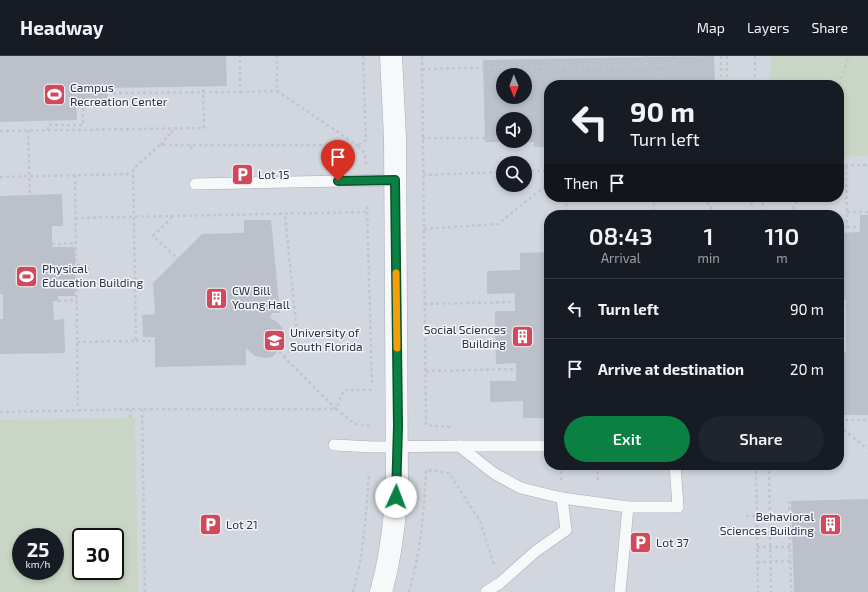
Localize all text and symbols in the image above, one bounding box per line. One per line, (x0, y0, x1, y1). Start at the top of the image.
text: Headway (20, 16, 104, 39)
text: Map (697, 19, 725, 36)
text: Layers (747, 19, 789, 36)
text: Share (811, 19, 848, 36)
north arrow (496, 68, 532, 104)
map controls (496, 68, 532, 192)
place label: Campus Recreation Center (70, 80, 168, 108)
sports icon: Campus Recreation Center (41, 82, 67, 108)
text: 90 m (630, 94, 695, 128)
icon: left (564, 96, 616, 148)
button: sound (496, 112, 532, 148)
text: Turn left (630, 128, 700, 150)
pin (321, 140, 355, 181)
icon: arrive (327, 146, 349, 168)
button: search (496, 156, 532, 192)
parking icon: Lot 15 (230, 162, 256, 188)
place label: Lot 15 (258, 167, 289, 181)
icon: arrive (606, 172, 628, 194)
text: Then (564, 174, 598, 192)
text: 08:43 (589, 221, 653, 250)
text: 1 (704, 221, 714, 250)
text: 110 (764, 221, 799, 250)
text: Arrival (601, 250, 641, 266)
text: min (698, 250, 720, 266)
text: m (776, 250, 788, 266)
place label: Physical Education Building (42, 261, 144, 289)
sports icon: Physical Education Building (14, 263, 40, 289)
place label: CW Bill Young Hall (232, 283, 290, 311)
building icon: CW Bill Young Hall (203, 285, 229, 311)
icon: left (564, 298, 586, 320)
text: Turn left (598, 300, 659, 318)
text: 90 m (790, 300, 824, 318)
place label: Social Sciences Building (424, 322, 506, 350)
building icon: Social Sciences Building (509, 324, 535, 350)
place label: University of South Florida (290, 325, 363, 353)
school or university icon: University of South Florida (261, 327, 287, 353)
icon: arrive (564, 358, 586, 380)
text: Arrive at destination (598, 360, 744, 378)
text: 20 m (790, 360, 824, 378)
button: Exit (564, 416, 690, 462)
button: Share (698, 416, 824, 462)
position arrow (375, 476, 417, 518)
place label: Behavioral Sciences Building (720, 509, 814, 537)
building icon: Behavioral Sciences Building (817, 511, 843, 537)
parking icon: Lot 21 (198, 512, 224, 538)
place label: Lot 21 (226, 517, 258, 531)
speed limit sign: 30 (72, 528, 124, 580)
parking icon: Lot 37 (628, 530, 654, 556)
place label: Lot 37 (656, 535, 689, 549)
text: 25 (27, 537, 49, 561)
text: km/h (26, 558, 50, 570)

